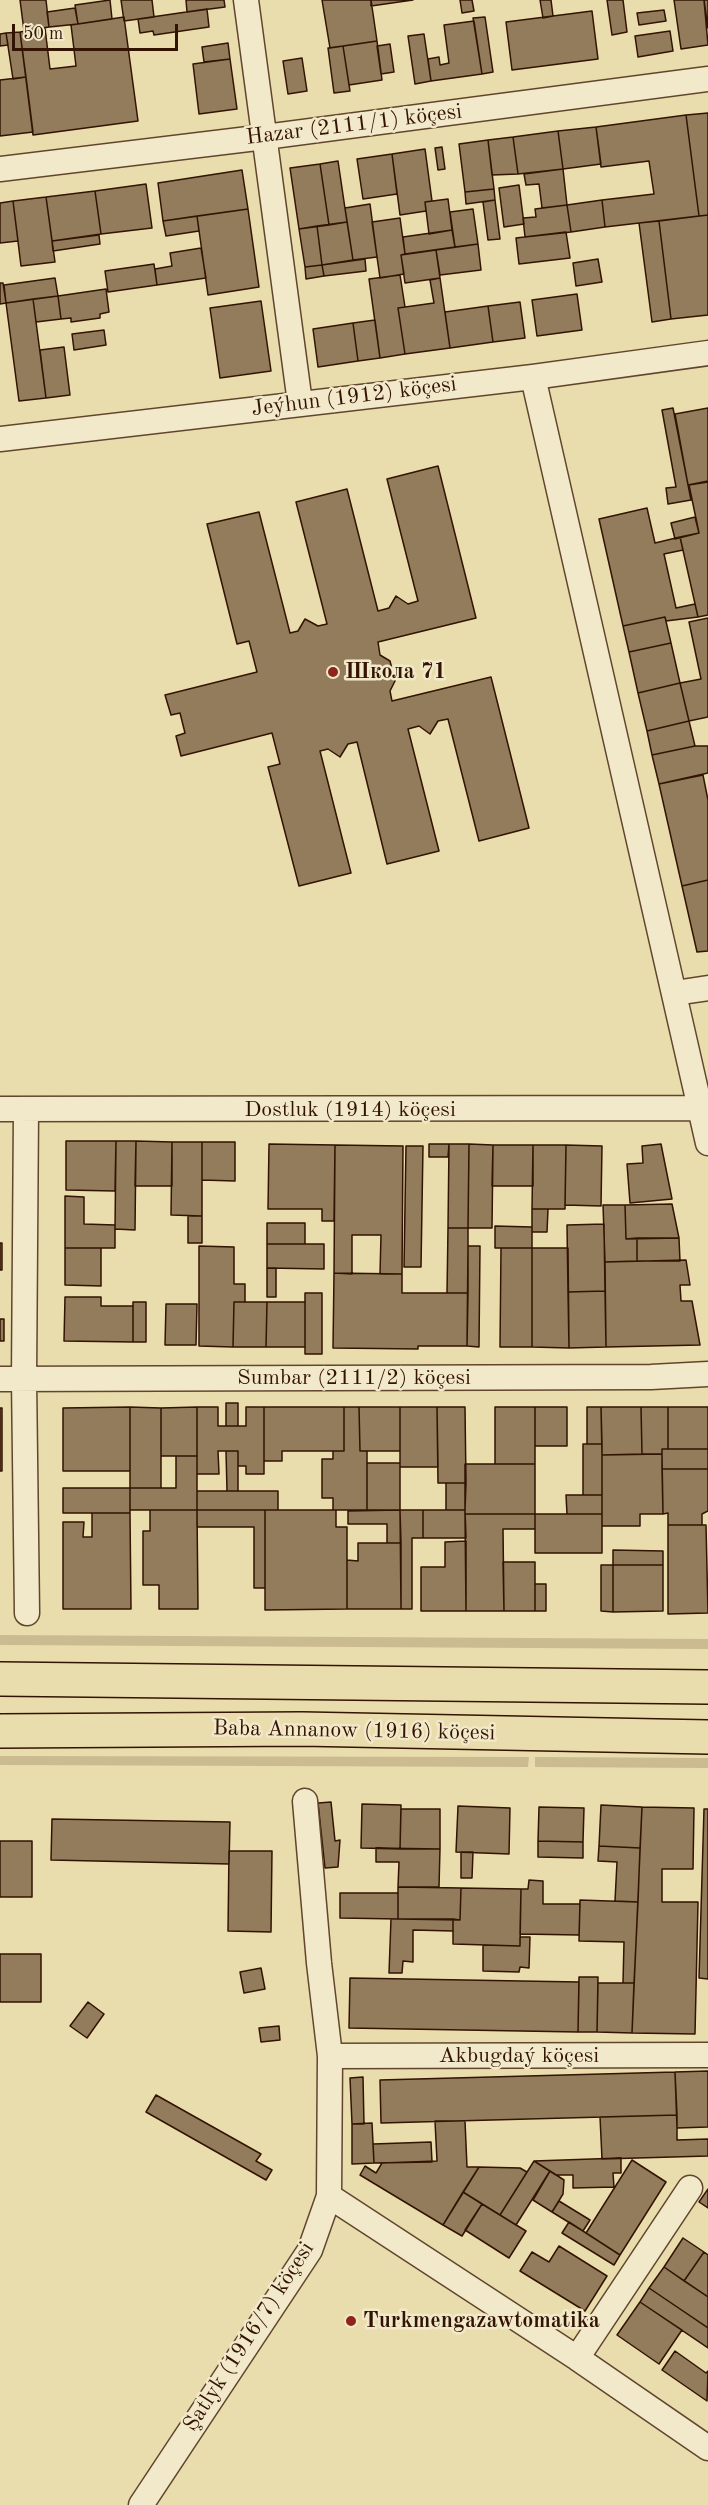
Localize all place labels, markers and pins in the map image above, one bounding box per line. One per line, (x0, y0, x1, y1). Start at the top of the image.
place label: Школа 71 (345, 659, 446, 685)
marker: Школа 71 (326, 665, 340, 679)
place label: Turkmengazawtomatika (363, 2308, 600, 2334)
marker: Turkmengazawtomatika (344, 2314, 358, 2328)

